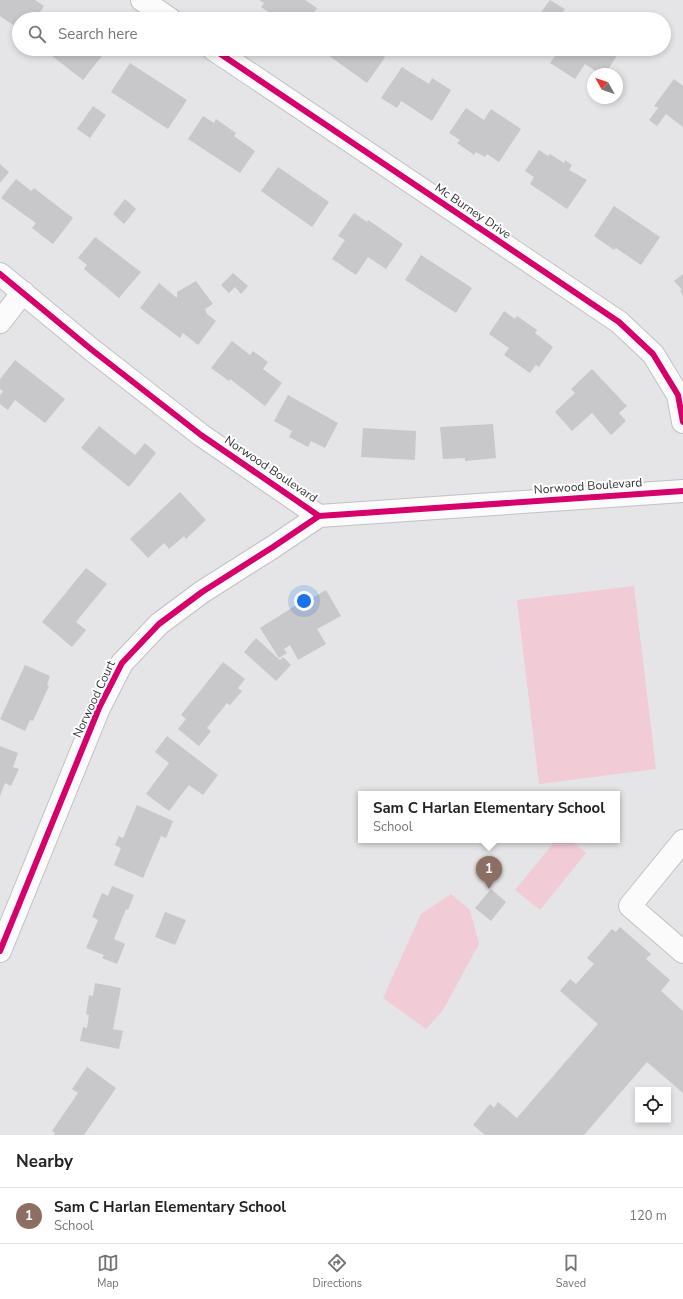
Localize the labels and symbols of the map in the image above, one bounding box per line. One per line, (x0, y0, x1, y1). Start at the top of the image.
north arrow (587, 68, 623, 104)
street label: Mc Burney Drive (432, 180, 514, 242)
street label: Norwood Boulevard (222, 432, 320, 506)
street label: Norwood Boulevard (533, 474, 643, 498)
your location (294, 591, 314, 611)
street label: Norwood Court (69, 657, 119, 740)
pin: 1 (476, 856, 502, 889)

